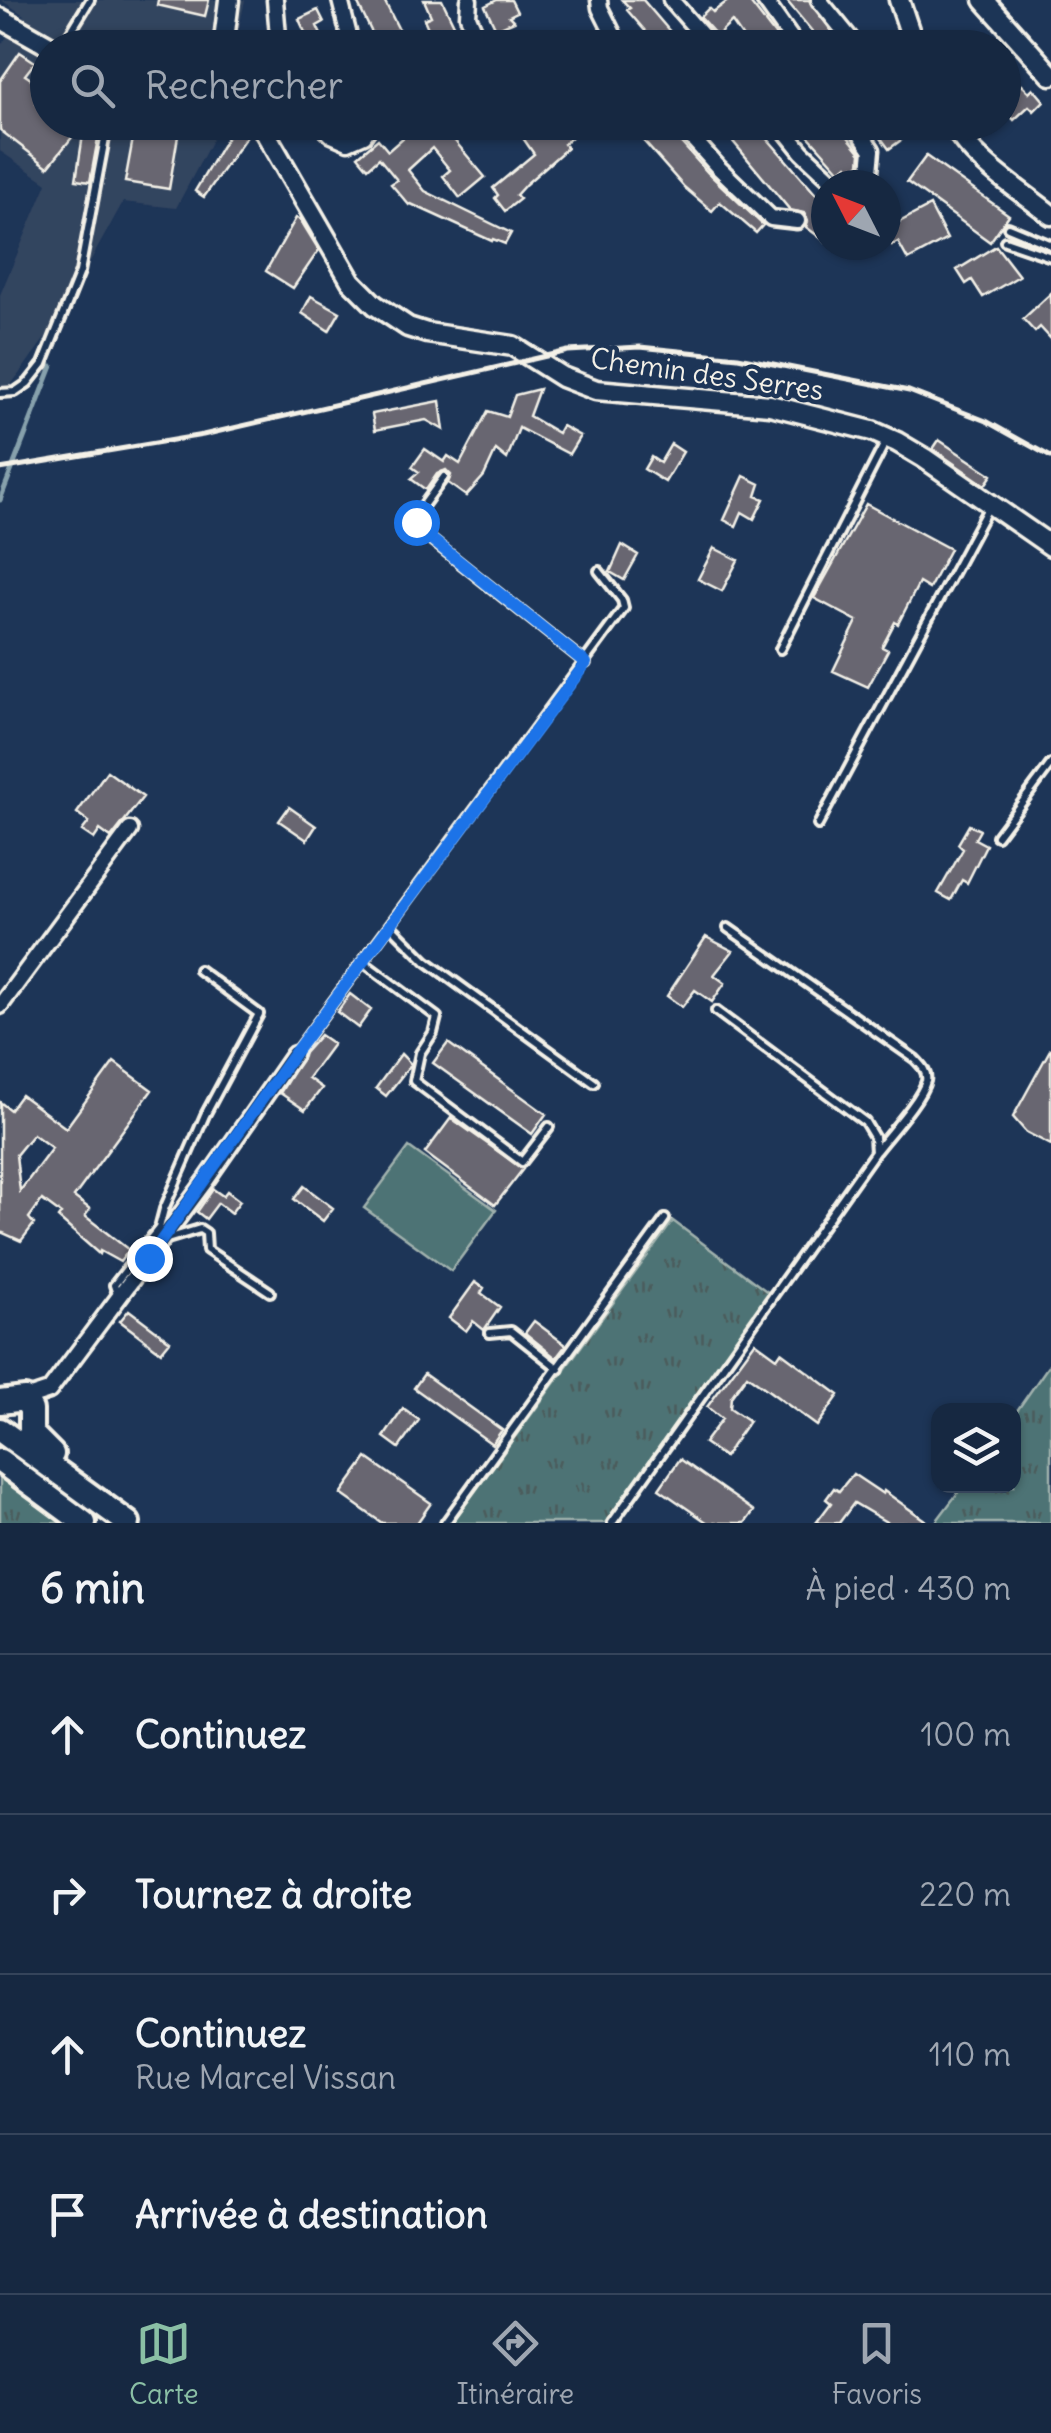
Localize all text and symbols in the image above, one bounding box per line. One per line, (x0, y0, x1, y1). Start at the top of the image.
search box (30, 30, 1021, 140)
icon: search (65, 58, 120, 113)
text: Rechercher (145, 62, 343, 109)
north arrow (811, 170, 901, 260)
street label: Chemin des Serres (588, 340, 826, 408)
route start (394, 500, 440, 546)
route end (127, 1236, 173, 1282)
map controls (931, 1403, 1021, 1493)
button: layers (931, 1403, 1021, 1493)
text: 6 min (40, 1562, 145, 1614)
text: À pied · 430 m (806, 1568, 1011, 1609)
icon: ahead (40, 1707, 95, 1762)
text: Continuez (135, 1711, 306, 1758)
text: 100 m (921, 1714, 1011, 1755)
icon: right (40, 1867, 95, 1922)
text: Tournez à droite (135, 1871, 412, 1918)
text: 220 m (919, 1874, 1011, 1915)
text: Continuez (135, 2010, 306, 2057)
icon: ahead (40, 2027, 95, 2082)
text: 110 m (929, 2034, 1011, 2075)
text: Rue Marcel Vissan (135, 2057, 396, 2098)
icon: arrive (40, 2187, 95, 2242)
text: Arrivée à destination (135, 2191, 488, 2238)
tab: Carte (129, 2316, 199, 2412)
tab: Itinéraire (456, 2316, 574, 2412)
tab: Favoris (832, 2316, 922, 2412)

